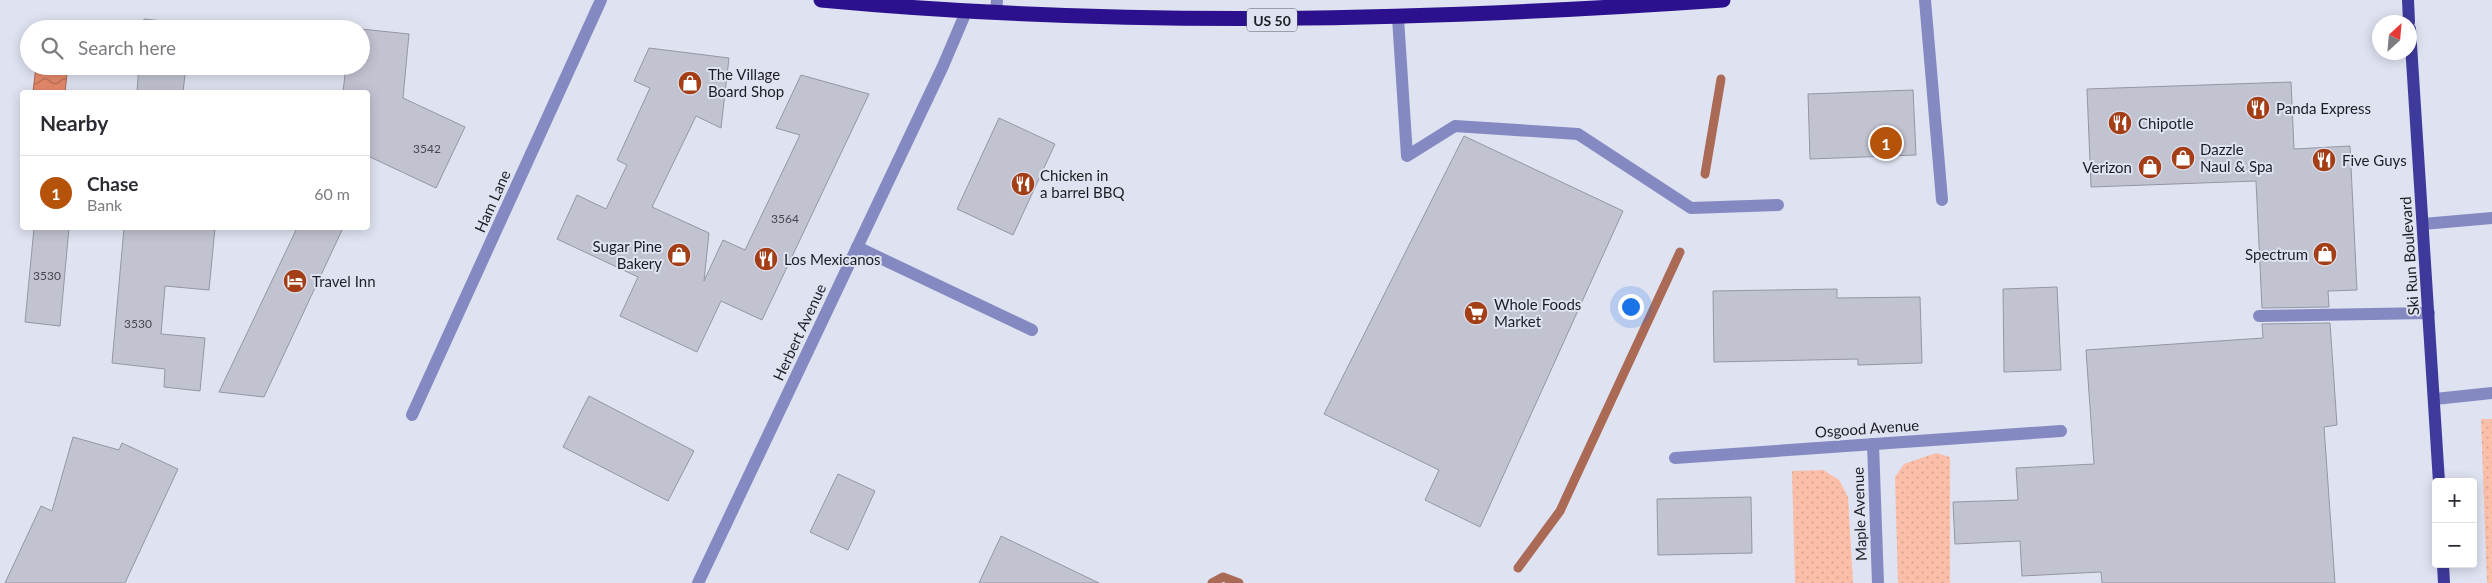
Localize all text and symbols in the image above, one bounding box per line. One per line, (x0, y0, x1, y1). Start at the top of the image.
road number: US 50 (1247, 8, 1297, 32)
north arrow (2372, 15, 2417, 60)
search box (20, 20, 370, 75)
icon: search (38, 34, 66, 62)
text: Search here (78, 36, 176, 59)
place label: The Village Board Shop (708, 65, 784, 100)
shop icon: The Village Board Shop (677, 70, 703, 96)
restaurant icon: Panda Express (2245, 95, 2271, 121)
place label: Panda Express (2276, 99, 2371, 117)
text: Nearby (40, 110, 108, 135)
restaurant icon: Chipotle (2107, 110, 2133, 136)
place label: Chipotle (2138, 114, 2194, 132)
pin: 1 (1870, 124, 1902, 162)
place label: Dazzle Naul & Spa (2200, 140, 2273, 175)
house number: 3542 (413, 141, 441, 156)
shop icon: Dazzle Naul & Spa (2170, 145, 2196, 171)
restaurant icon: Five Guys (2311, 147, 2337, 173)
place label: Five Guys (2342, 151, 2407, 169)
shop icon: Verizon (2137, 154, 2163, 180)
place label: Verizon (2082, 158, 2132, 176)
place label: Chicken in a barrel BBQ (1040, 166, 1124, 201)
street label: Ham Lane (470, 167, 514, 235)
restaurant icon: Chicken in a barrel BBQ (1010, 171, 1036, 197)
text: Chase (87, 172, 138, 195)
text: 1 (51, 184, 61, 203)
text: 60 m (314, 184, 350, 203)
text: Bank (87, 195, 122, 214)
street label: Ski Run Boulevard (2396, 196, 2422, 316)
house number: 3564 (771, 211, 799, 226)
place label: Sugar Pine Bakery (593, 237, 662, 272)
shop icon: Spectrum (2312, 241, 2338, 267)
shop icon: Sugar Pine Bakery (666, 242, 692, 268)
place label: Spectrum (2245, 245, 2308, 263)
restaurant icon: Los Mexicanos (753, 246, 779, 272)
place label: Los Mexicanos (784, 250, 881, 268)
house number: 3530 (33, 268, 61, 283)
hotel icon: Travel Inn (282, 268, 308, 294)
place label: Travel Inn (312, 272, 376, 290)
street label: Herbert Avenue (769, 281, 829, 383)
your location (1618, 294, 1644, 320)
place label: Whole Foods Market (1494, 295, 1581, 330)
supermarket icon: Whole Foods Market (1463, 300, 1489, 326)
house number: 3530 (124, 316, 152, 331)
street label: Osgood Avenue (1814, 415, 1920, 441)
street label: Maple Avenue (1848, 467, 1870, 561)
map controls (2432, 478, 2477, 568)
button: + (2432, 478, 2477, 523)
button: − (2432, 523, 2477, 568)

